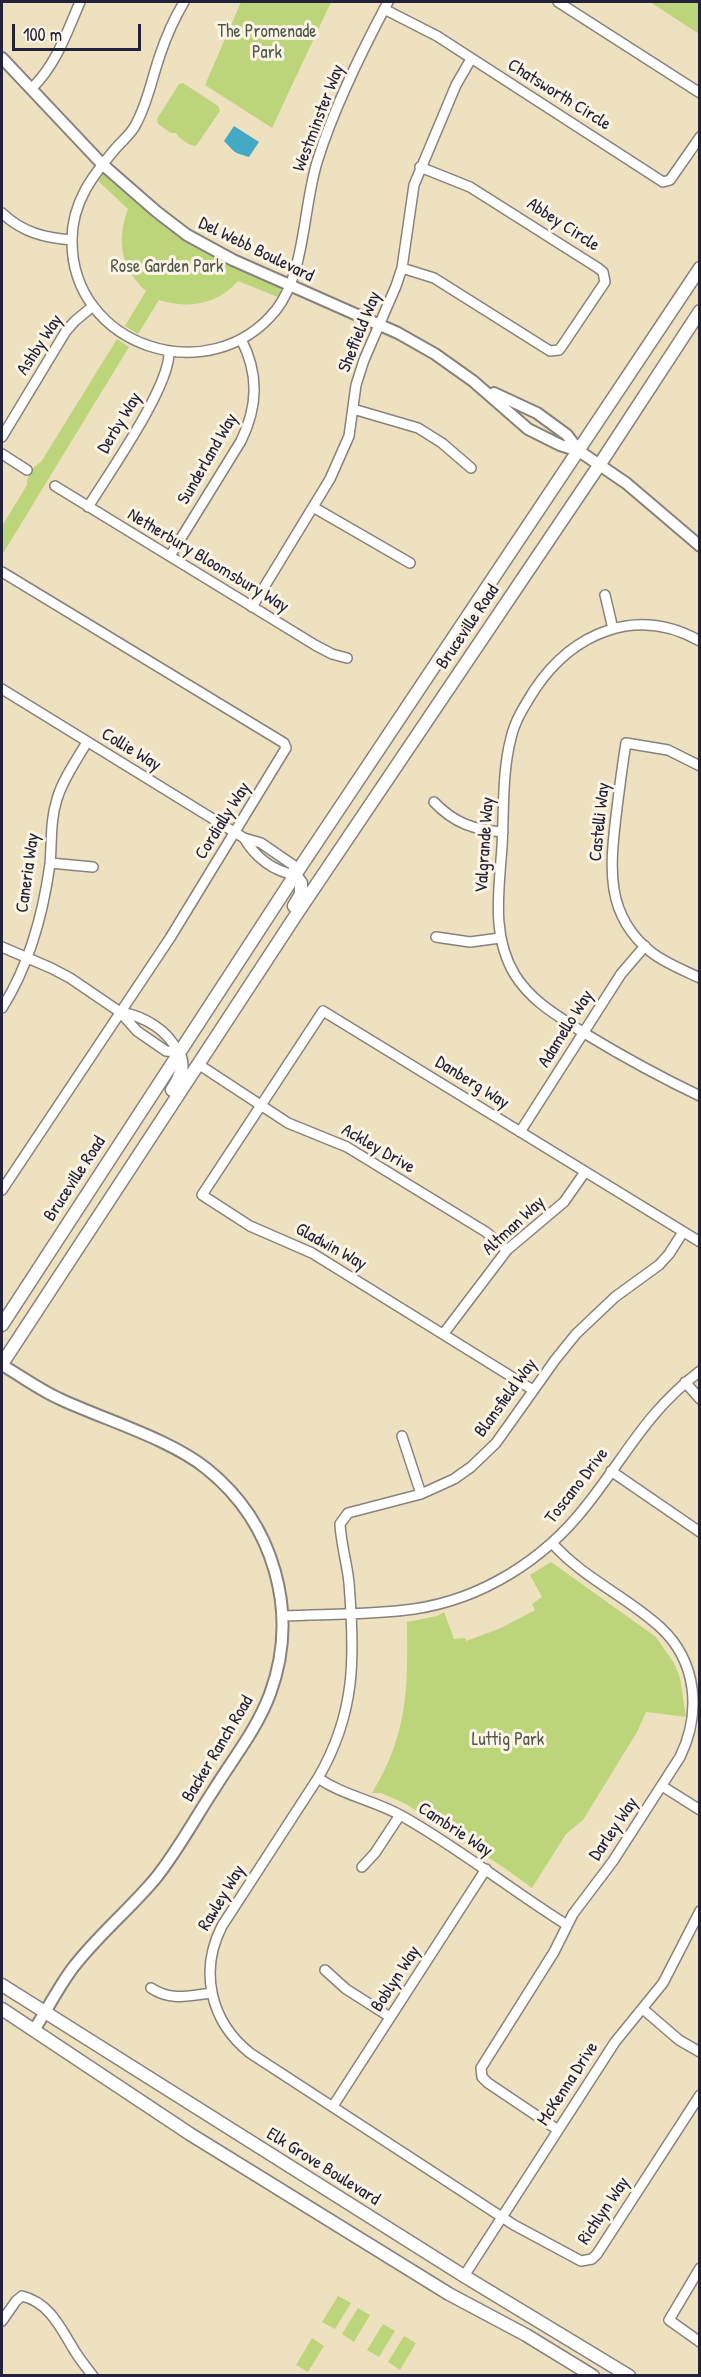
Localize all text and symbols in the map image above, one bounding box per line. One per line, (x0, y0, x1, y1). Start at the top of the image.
scale bar (15, 12, 144, 50)
park label: The Promenade Park (218, 21, 316, 63)
text: 100 m (23, 22, 62, 47)
street label: Chatsworth Circle (503, 55, 615, 135)
street label: Westminster Way (289, 61, 349, 175)
street label: Abbey Circle (523, 194, 603, 256)
street label: Del Webb Boulevard (195, 213, 317, 287)
park label: Rose Garden Park (111, 256, 223, 278)
street label: Sheffield Way (334, 288, 386, 376)
street label: Ashby Way (12, 311, 68, 379)
street label: Derby Way (93, 388, 147, 458)
street label: Sunderland Way (173, 410, 243, 508)
street label: Netherbury Bloomsbury Way (123, 504, 293, 618)
street label: Bruceville Road (432, 581, 504, 673)
street label: Collie Way (97, 724, 165, 776)
street label: Cordially Way (191, 778, 255, 864)
street label: Castelli Way (585, 782, 615, 862)
street label: Valgrande Way (471, 796, 499, 894)
street label: Caneria Way (12, 832, 44, 914)
street label: Adamello Way (534, 986, 598, 1072)
street label: Danberg Way (431, 1052, 513, 1114)
street label: Ackley Drive (338, 1119, 418, 1179)
street label: Bruceville Road (39, 1132, 111, 1226)
street label: Altman Way (478, 1192, 550, 1260)
street label: Gladwin Way (292, 1219, 370, 1275)
street label: Blansfield Way (470, 1354, 542, 1442)
street label: Toscano Drive (541, 1444, 613, 1528)
street label: Backer Ranch Road (178, 1692, 258, 1806)
park label: Luttig Park (472, 1729, 544, 1751)
street label: Darley Way (585, 1793, 643, 1865)
street label: Cambrie Way (414, 1798, 496, 1862)
street label: Rawley Way (194, 1861, 250, 1935)
street label: Boblyn Way (367, 1942, 425, 2016)
street label: McKenna Drive (533, 2038, 603, 2130)
street label: Elk Grove Boulevard (262, 2124, 384, 2210)
street label: Richlyn Way (573, 2173, 635, 2249)

